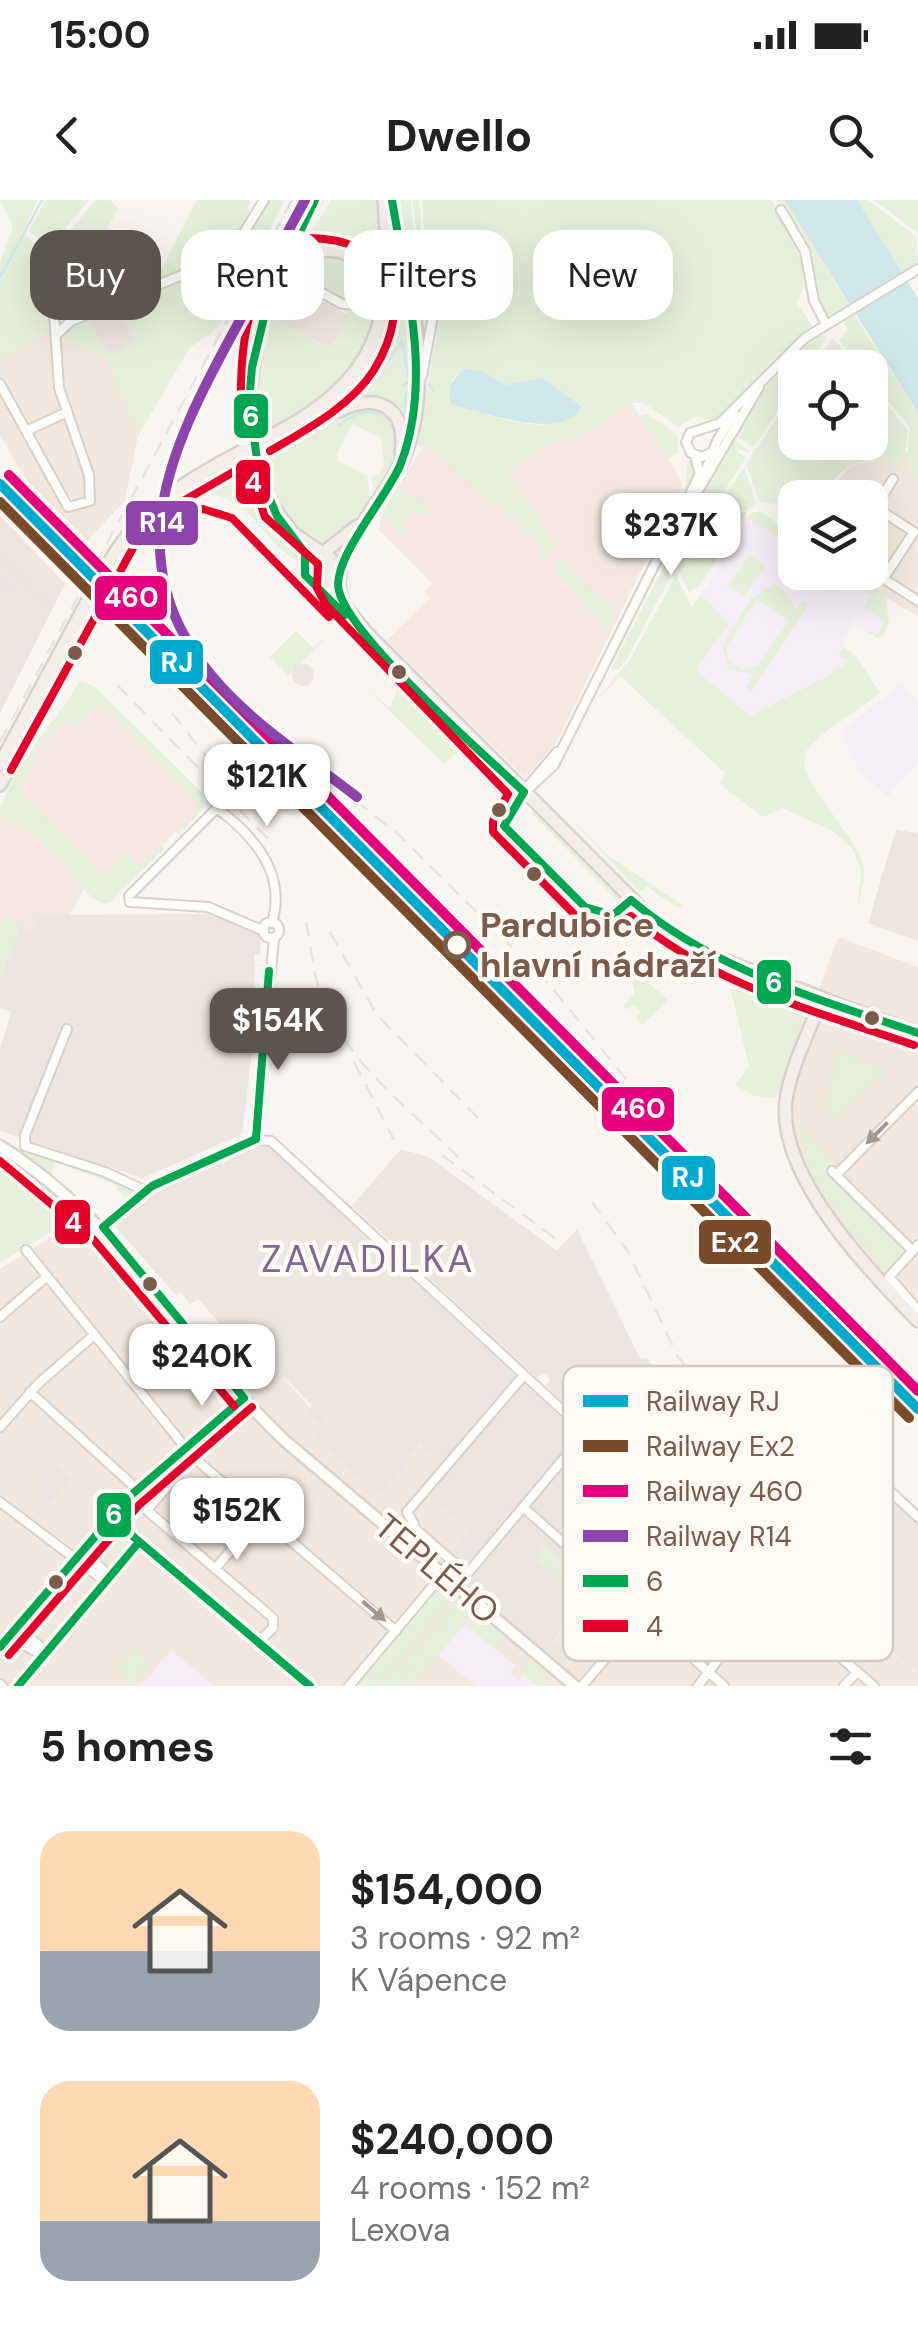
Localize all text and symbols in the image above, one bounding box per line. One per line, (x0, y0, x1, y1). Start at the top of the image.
text: 15:00 (50, 10, 151, 60)
text: Dwello (386, 106, 532, 165)
icon: back (40, 108, 95, 163)
icon: search (823, 108, 878, 163)
chip: Buy (30, 230, 161, 320)
chip: Rent (181, 230, 324, 320)
chip: Filters (344, 230, 513, 320)
chip: New (533, 230, 673, 320)
map controls (778, 350, 888, 590)
button: locate (778, 350, 888, 460)
line badge: 6 (232, 392, 270, 440)
text: 6 (242, 398, 260, 435)
line badge: 4 (234, 458, 272, 506)
text: 4 (244, 464, 262, 501)
button: layers (778, 480, 888, 590)
pin: $237K (601, 493, 741, 578)
line badge: R14 (124, 499, 200, 547)
text: R14 (139, 504, 185, 541)
text: $237K (624, 504, 718, 546)
line badge: 460 (93, 574, 169, 622)
text: 460 (103, 579, 159, 616)
line badge: RJ (148, 638, 205, 686)
unlabelled marker (65, 643, 85, 663)
text: RJ (161, 644, 193, 681)
unlabelled marker (389, 662, 409, 682)
pin: $121K (197, 744, 337, 829)
text: $121K (226, 755, 308, 797)
unlabelled marker (489, 800, 509, 820)
unlabelled marker (524, 864, 544, 884)
place label: Pardubice hlavní nádraží (480, 902, 716, 988)
marker: Pardubice hlavní nádraží (444, 932, 470, 958)
line badge: 6 (755, 958, 793, 1006)
text: 6 (765, 964, 783, 1001)
pin: $154K (208, 988, 348, 1073)
text: $154K (232, 999, 324, 1041)
unlabelled marker (862, 1008, 882, 1028)
line badge: 460 (600, 1085, 676, 1133)
text: 460 (610, 1090, 666, 1127)
one-way arrow (866, 1121, 889, 1145)
line badge: RJ (660, 1154, 717, 1202)
text: RJ (672, 1159, 704, 1196)
line badge: 4 (53, 1198, 92, 1246)
text: 4 (64, 1204, 82, 1241)
line badge: Ex2 (697, 1218, 773, 1266)
text: Ex2 (711, 1224, 759, 1261)
district label: ZAVADILKA (261, 1234, 475, 1284)
unlabelled marker (140, 1274, 160, 1294)
pin: $240K (132, 1324, 272, 1409)
text: $240K (151, 1335, 253, 1377)
legend (563, 1366, 893, 1661)
text: Railway RJ (646, 1383, 780, 1420)
text: Railway Ex2 (646, 1428, 795, 1465)
text: Railway 460 (646, 1473, 803, 1510)
pin: $152K (167, 1478, 307, 1563)
text: $152K (192, 1489, 282, 1531)
line badge: 6 (95, 1491, 133, 1539)
text: 6 (105, 1496, 123, 1533)
street label: TEPLÉHO (365, 1504, 509, 1634)
text: Railway R14 (646, 1518, 792, 1555)
text: 6 (646, 1563, 664, 1600)
unlabelled marker (46, 1572, 66, 1592)
one-way arrow (361, 1600, 386, 1622)
text: 4 (646, 1608, 663, 1645)
text: 5 homes (40, 1719, 215, 1774)
icon: filters (823, 1719, 878, 1774)
text: $154,000 (350, 1862, 543, 1917)
icon: home (120, 1871, 240, 1991)
text: 3 rooms · 92 m² (350, 1917, 580, 1959)
text: K Vápence (350, 1959, 507, 2001)
text: $240,000 (350, 2112, 554, 2167)
icon: home (120, 2121, 240, 2241)
text: 4 rooms · 152 m² (350, 2167, 590, 2209)
text: Lexova (350, 2209, 450, 2251)

